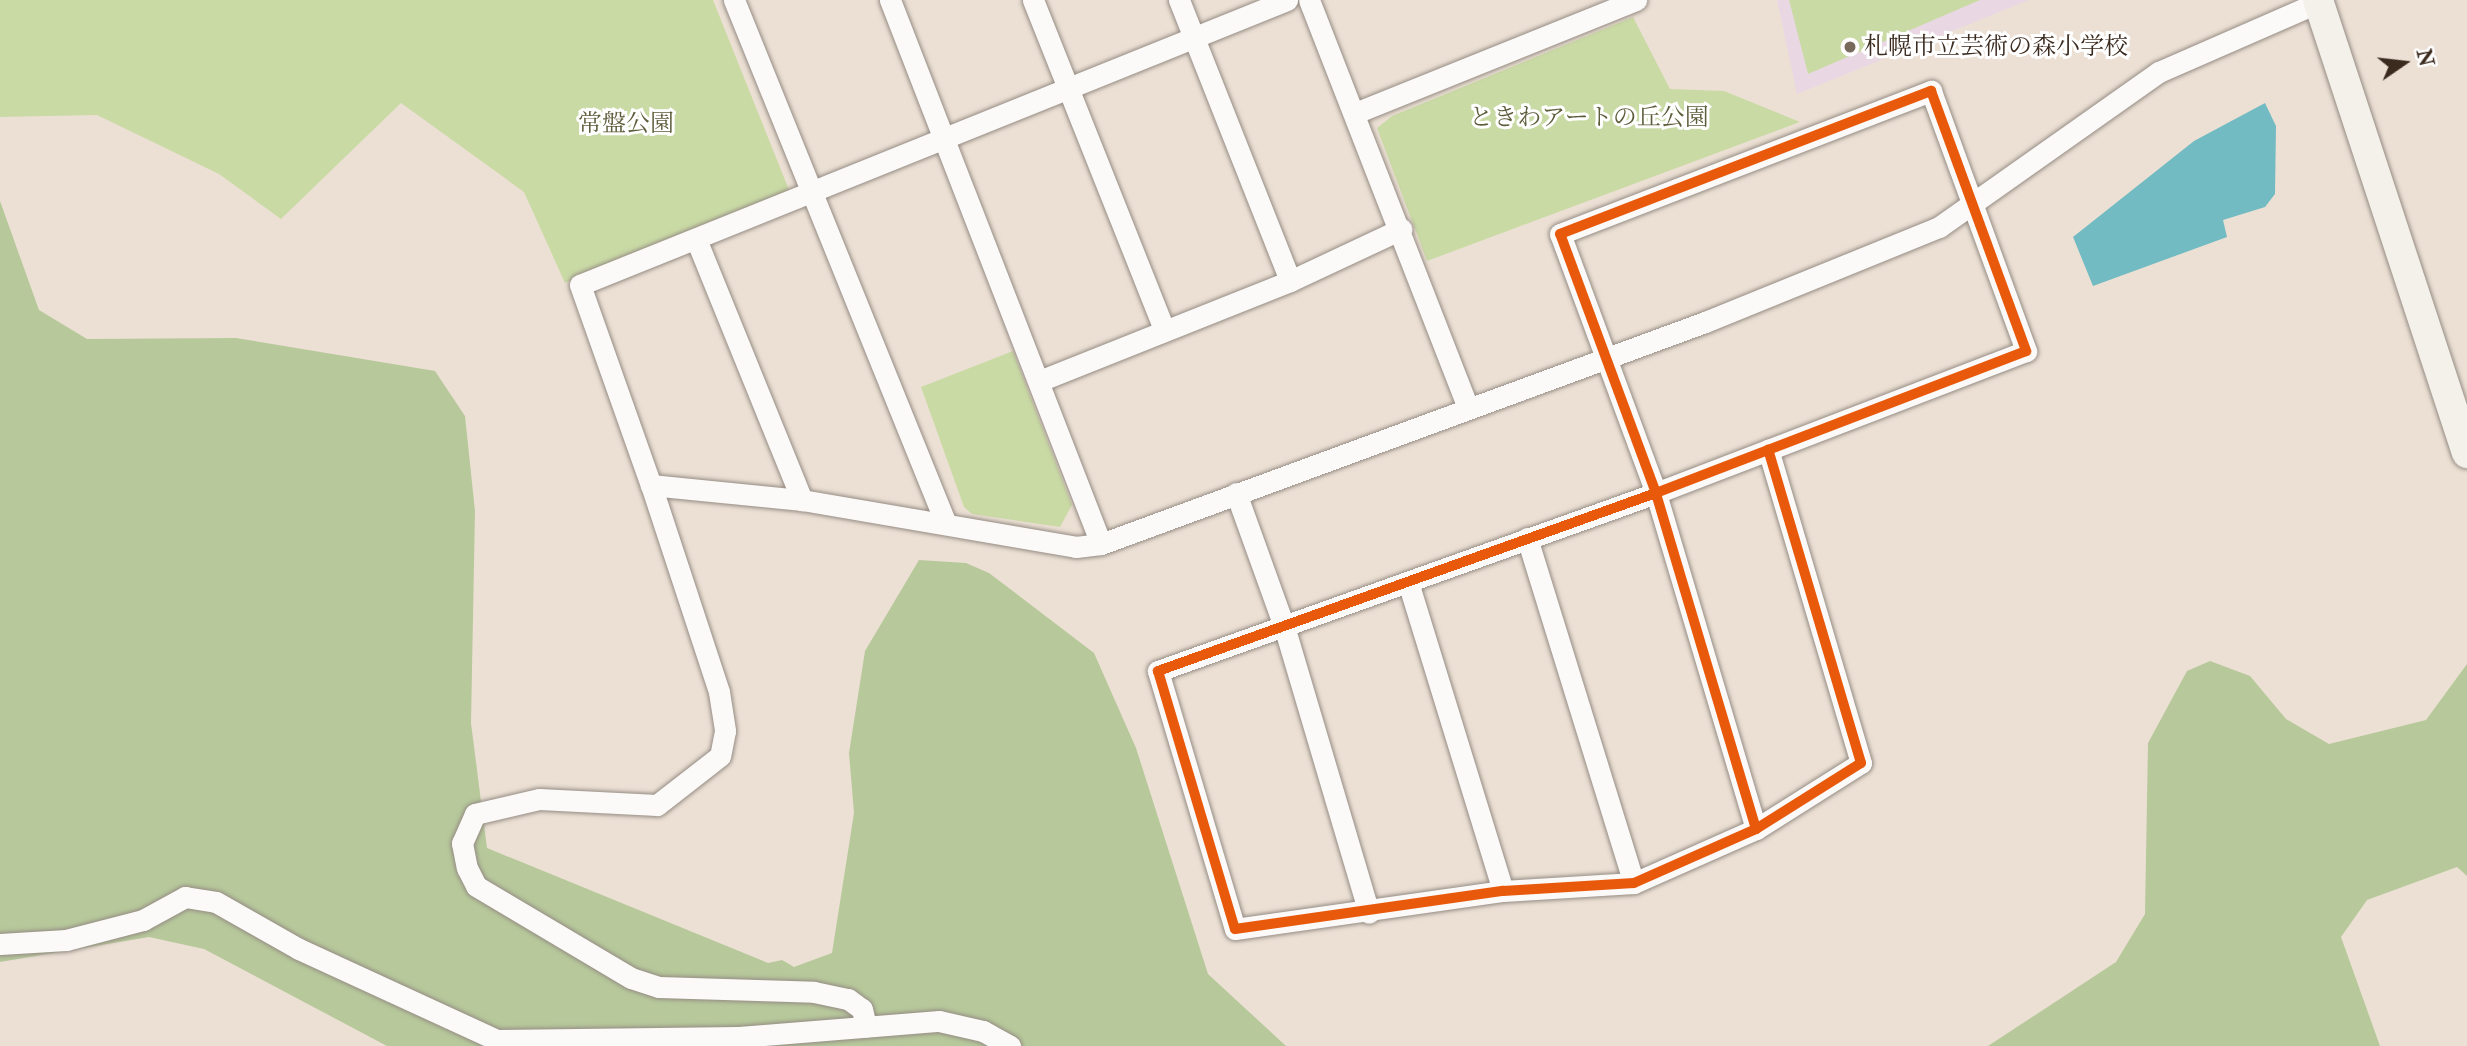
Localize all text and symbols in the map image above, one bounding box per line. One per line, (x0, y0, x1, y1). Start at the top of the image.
north arrow (2369, 28, 2439, 98)
place label: 札幌市立芸術の森小学校 (1864, 33, 2128, 61)
marker: 札幌市立芸術の森小学校 (1842, 39, 1858, 55)
text: N (2411, 47, 2438, 69)
park label: ときわアートの丘公園 (1469, 104, 1709, 132)
park label: 常盤公園 (578, 110, 674, 138)

